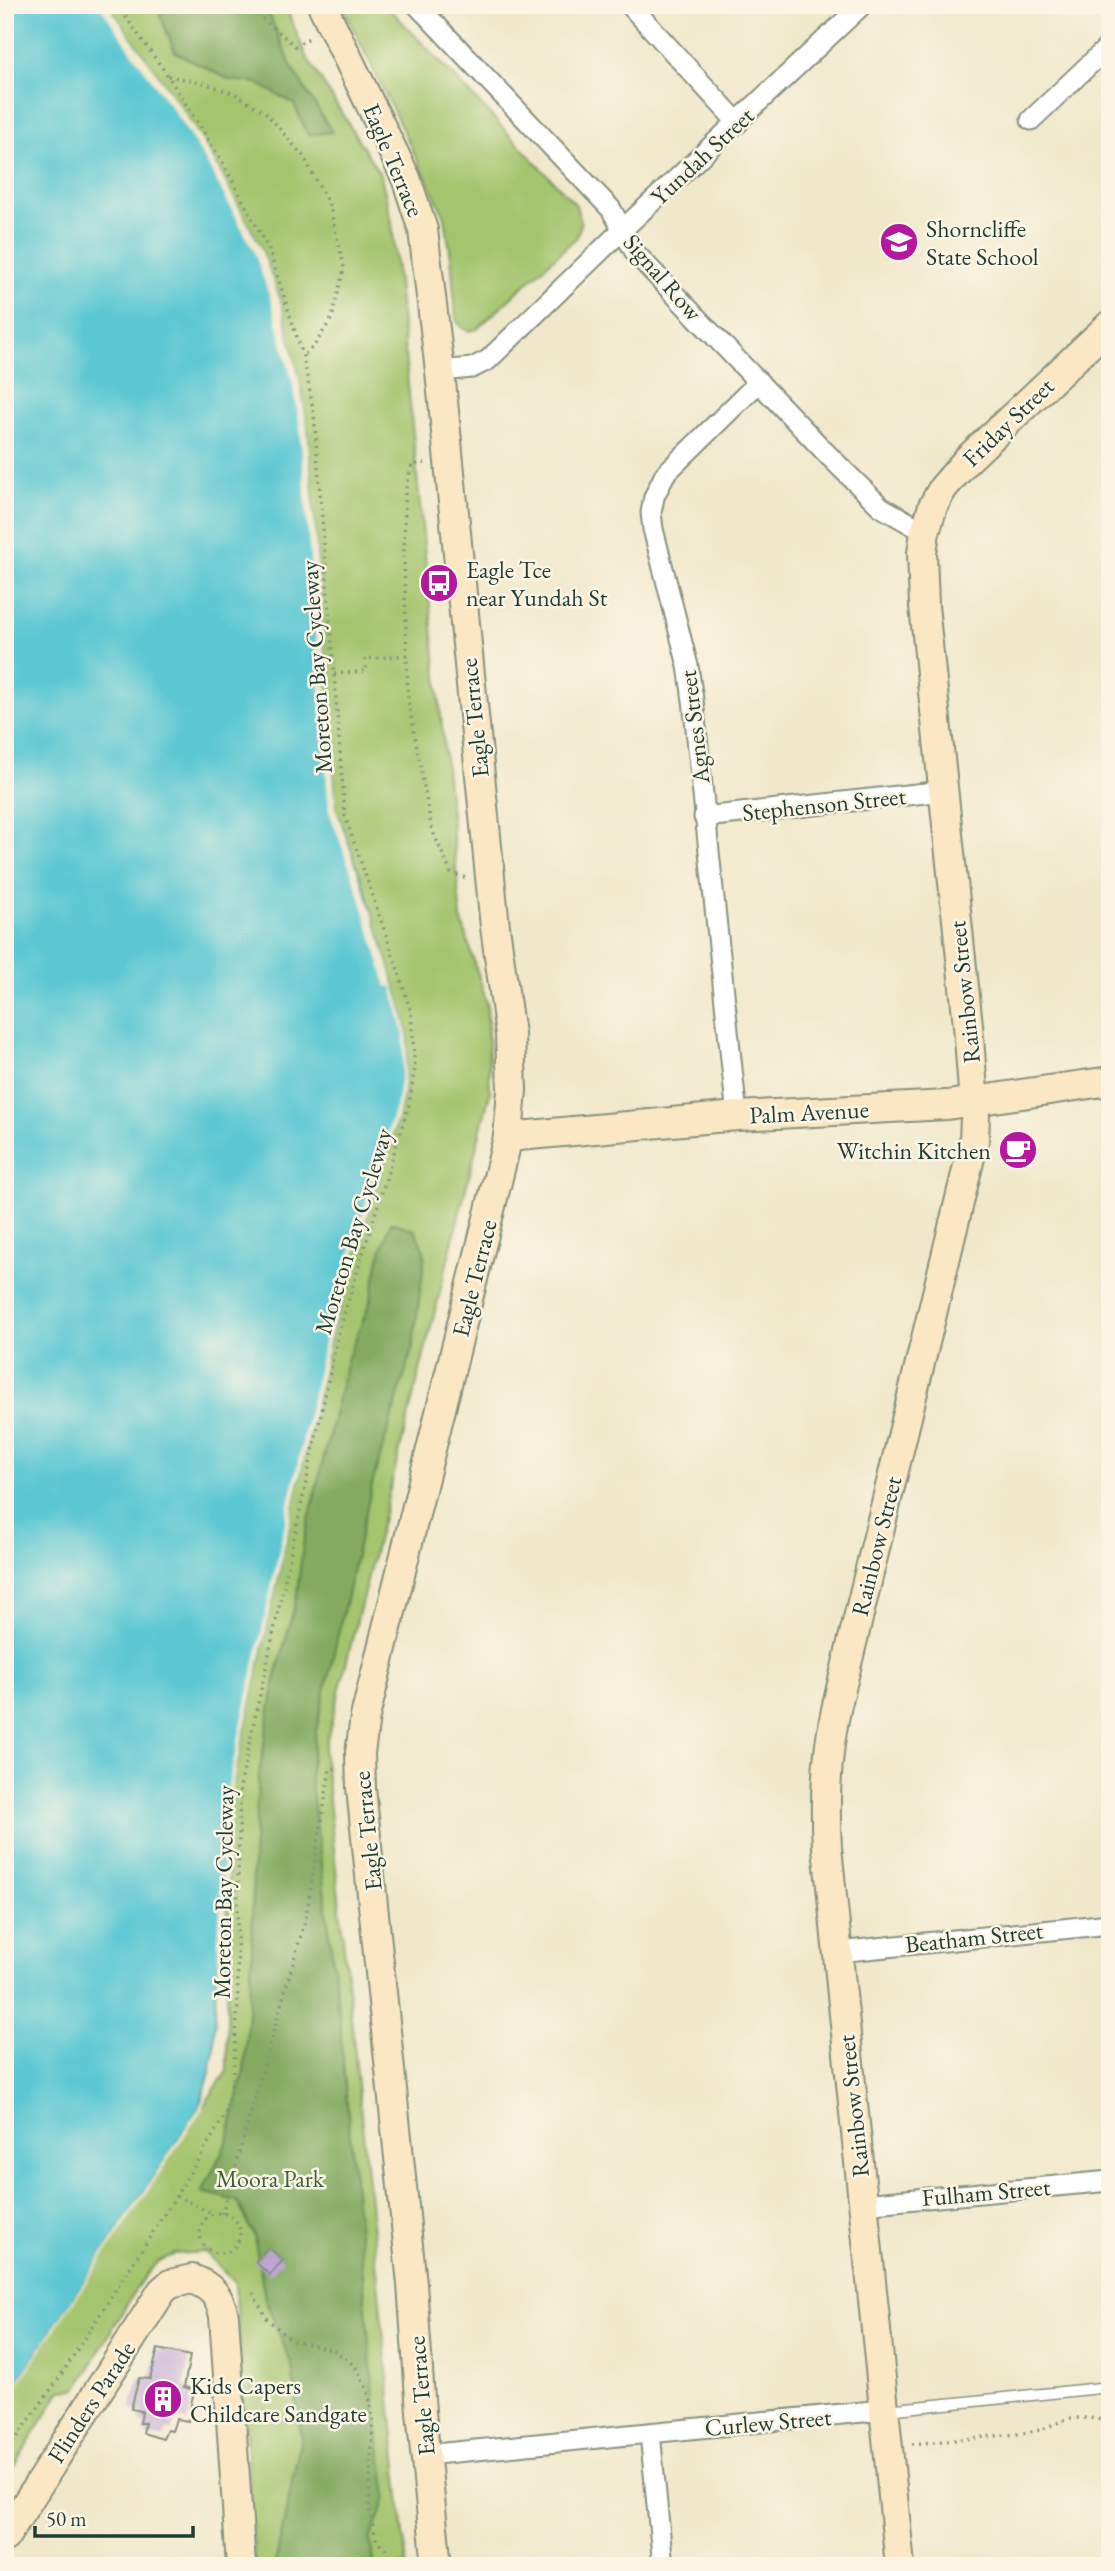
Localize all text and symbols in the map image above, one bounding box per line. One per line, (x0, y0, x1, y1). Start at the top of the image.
street label: Eagle Terrace (356, 99, 432, 221)
street label: Yundah Street (644, 100, 761, 212)
place label: Shorncliffe State School (926, 213, 1039, 272)
school or university icon: Shorncliffe State School (878, 221, 920, 263)
street label: Signal Row (617, 227, 710, 327)
street label: Friday Street (956, 370, 1061, 473)
place label: Eagle Tce near Yundah St (466, 554, 608, 613)
street label: Moreton Bay Cycleway (293, 559, 339, 775)
bus stop icon: Eagle Tce near Yundah St (418, 562, 460, 604)
street label: Eagle Terrace (452, 657, 496, 779)
street label: Agnes Street (672, 668, 716, 787)
street label: Stephenson Street (741, 780, 908, 828)
street label: Rainbow Street (941, 919, 987, 1065)
street label: Palm Avenue (748, 1093, 870, 1131)
street label: Moreton Bay Cycleway (307, 1124, 399, 1338)
cafe icon: Witchin Kitchen (997, 1129, 1039, 1171)
place label: Witchin Kitchen (837, 1135, 991, 1166)
street label: Eagle Terrace (444, 1216, 504, 1340)
street label: Rainbow Street (844, 1472, 908, 1619)
street label: Eagle Terrace (345, 1770, 389, 1892)
street label: Moreton Bay Cycleway (206, 1784, 240, 1999)
street label: Beatham Street (903, 1914, 1045, 1960)
street label: Rainbow Street (830, 2033, 876, 2179)
park label: Moora Park (216, 2163, 325, 2194)
street label: Fulham Street (920, 2171, 1052, 2213)
street label: Flinders Parade (40, 2335, 142, 2469)
street label: Eagle Terrace (400, 2335, 442, 2457)
place label: Kids Capers Childcare Sandgate (190, 2370, 367, 2429)
building icon: Kids Capers Childcare Sandgate (142, 2378, 184, 2420)
street label: Curlew Street (703, 2401, 833, 2443)
scale bar (35, 2494, 192, 2538)
text: 50 m (46, 2505, 87, 2532)

